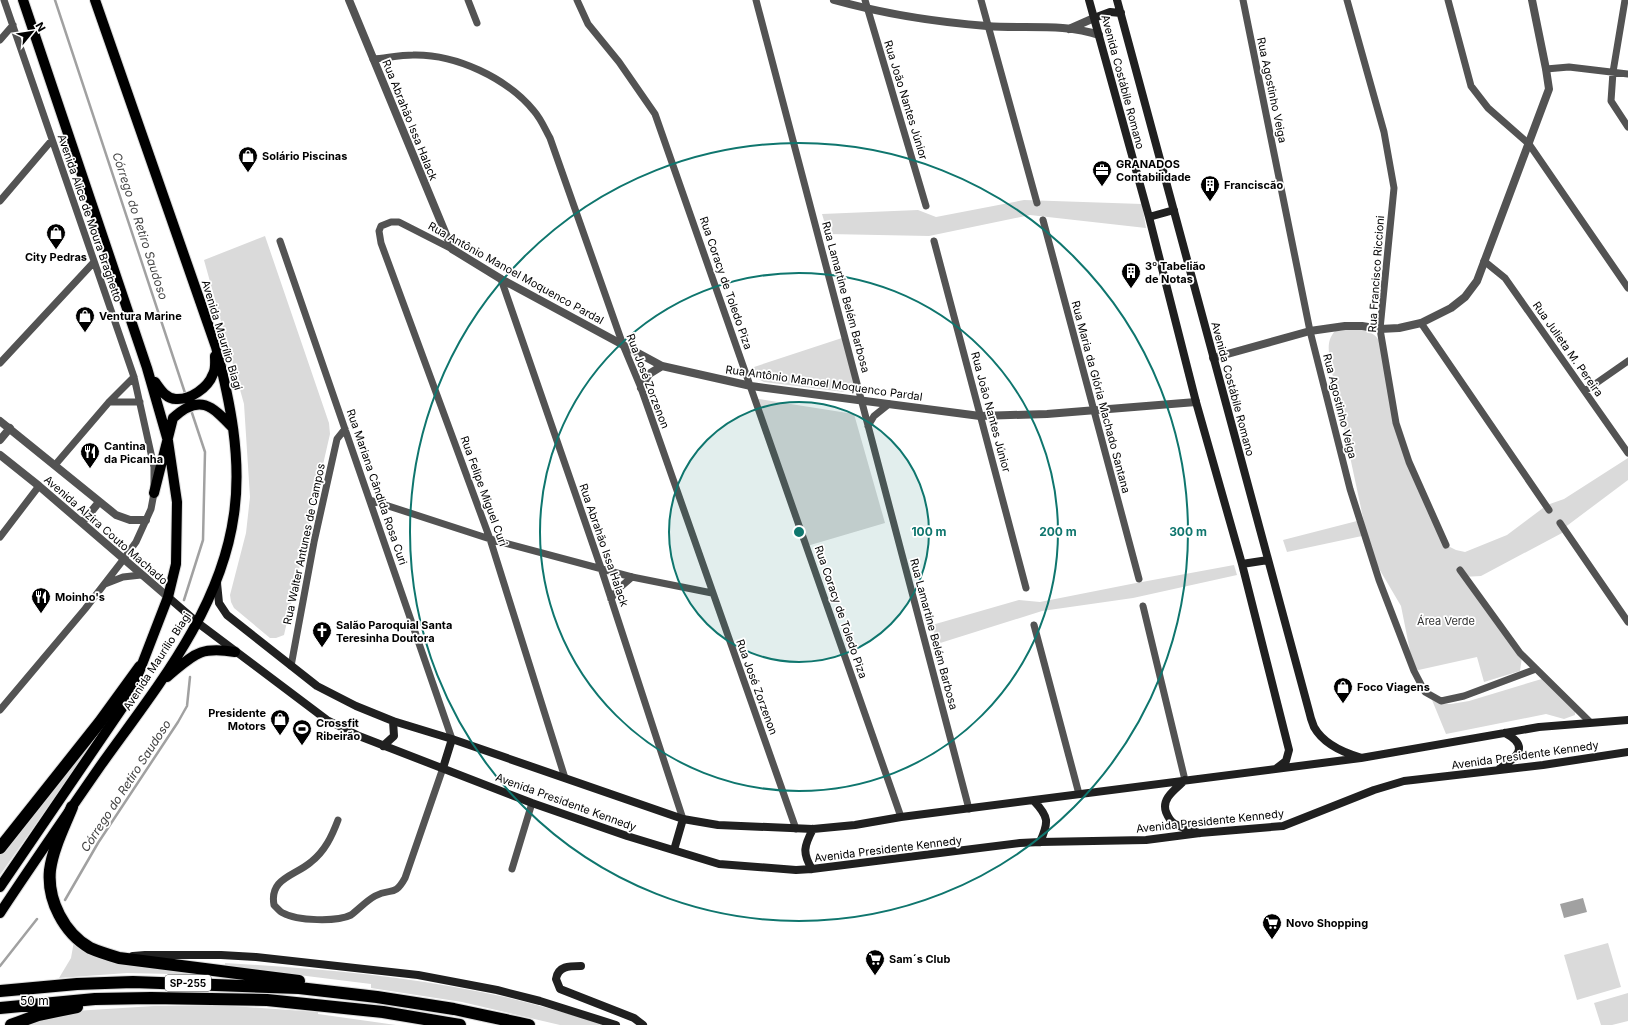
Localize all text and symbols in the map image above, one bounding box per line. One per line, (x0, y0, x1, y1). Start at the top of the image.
north arrow (12, 12, 52, 52)
street label: Avenida Costábile Romano (1098, 13, 1148, 151)
text: N (33, 20, 49, 34)
street label: Rua Agostinho Veiga (1254, 36, 1290, 144)
street label: Rua João Nantes Júnior (881, 39, 931, 161)
street label: Rua Abrahão Issa Halack (379, 57, 441, 183)
street label: Avenida Alice de Moura Braghetto (55, 132, 125, 304)
shop icon: Solário Piscinas (237, 145, 259, 173)
place label: Solário Piscinas (262, 149, 347, 163)
water label: Córrego do Retiro Saudoso (110, 150, 171, 301)
place label: GRANADOS Contabilidade (1116, 157, 1191, 184)
office icon: GRANADOS Contabilidade (1091, 159, 1113, 187)
building icon: Franciscão (1199, 174, 1221, 202)
place label: Franciscão (1224, 178, 1283, 192)
street label: Rua Coracy de Toledo Piza (697, 215, 755, 351)
street label: Rua Francisco Riccioni (1365, 215, 1387, 333)
street label: Rua Antônio Manoel Moquenco Pardal (426, 219, 606, 327)
street label: Rua Lamartine Belém Barbosa (819, 220, 873, 374)
shop icon: City Pedras (45, 222, 67, 250)
place label: City Pedras (25, 250, 87, 264)
place label: 3º Tabelião de Notas (1145, 259, 1206, 286)
building icon: 3º Tabelião de Notas (1120, 261, 1142, 289)
street label: Avenida Maurílio Biagi (199, 278, 245, 392)
street label: Rua Maria da Glória Machado Santana (1069, 299, 1133, 495)
street label: Rua Julieta M. Pereira (1530, 299, 1606, 399)
shop icon: Ventura Marine (74, 305, 96, 333)
place label: Ventura Marine (99, 309, 182, 323)
street label: Avenida Costábile Romano (1208, 320, 1258, 458)
street label: Rua José Zorzenon (623, 332, 673, 430)
street label: Rua João Nantes Júnior (968, 350, 1014, 474)
street label: Rua Agostinho Veiga (1320, 352, 1360, 460)
street label: Rua Antônio Manoel Moquenco Pardal (725, 362, 923, 404)
street label: Rua Mariana Cândida Rosa Curi (344, 407, 410, 567)
street label: Rua Felipe Miguel Curi (458, 434, 510, 548)
place label: Cantina da Picanha (104, 439, 163, 466)
restaurant icon: Cantina da Picanha (79, 441, 101, 469)
street label: Rua Walter Antunes de Campos (280, 462, 328, 626)
street label: Avenida Alzira Couto Machado (41, 472, 171, 588)
street label: Rua Abrahão Issa Halack (576, 482, 632, 608)
text: 100 m (911, 524, 947, 539)
text: 200 m (1039, 524, 1077, 539)
text: 300 m (1169, 524, 1207, 539)
centre of rings (792, 525, 806, 539)
street label: Rua Coracy de Toledo Piza (812, 544, 870, 680)
street label: Rua Lamartine Belém Barbosa (907, 557, 961, 711)
restaurant icon: Moinho's (30, 586, 52, 614)
place label: Moinho's (55, 590, 105, 604)
street label: Avenida Maurílio Biagi (120, 609, 194, 713)
park label: Área Verde (1417, 614, 1475, 628)
place label: Salão Paroquial Santa Teresinha Doutora (336, 618, 452, 645)
church icon: Salão Paroquial Santa Teresinha Doutora (311, 620, 333, 648)
street label: Rua José Zorzenon (733, 637, 781, 737)
shop icon: Foco Viagens (1332, 676, 1354, 704)
place label: Foco Viagens (1357, 680, 1430, 694)
place label: Presidente Motors (208, 706, 266, 733)
shop icon: Presidente Motors (269, 708, 291, 736)
place label: Crossfit Ribeirão (316, 716, 360, 743)
water label: Córrego do Retiro Saudoso (77, 717, 174, 854)
sports icon: Crossfit Ribeirão (291, 718, 313, 746)
street label: Avenida Presidente Kennedy (1450, 738, 1600, 772)
street label: Avenida Presidente Kennedy (494, 770, 638, 834)
street label: Avenida Presidente Kennedy (1135, 806, 1285, 836)
street label: Avenida Presidente Kennedy (813, 833, 963, 865)
supermarket icon: Novo Shopping (1261, 912, 1283, 940)
place label: Novo Shopping (1286, 916, 1368, 930)
supermarket icon: Sam´s Club (864, 948, 886, 976)
place label: Sam´s Club (889, 952, 950, 966)
road number: SP-255 (165, 975, 211, 991)
scale bar (14, 987, 79, 1013)
text: 50 m (20, 993, 49, 1008)

